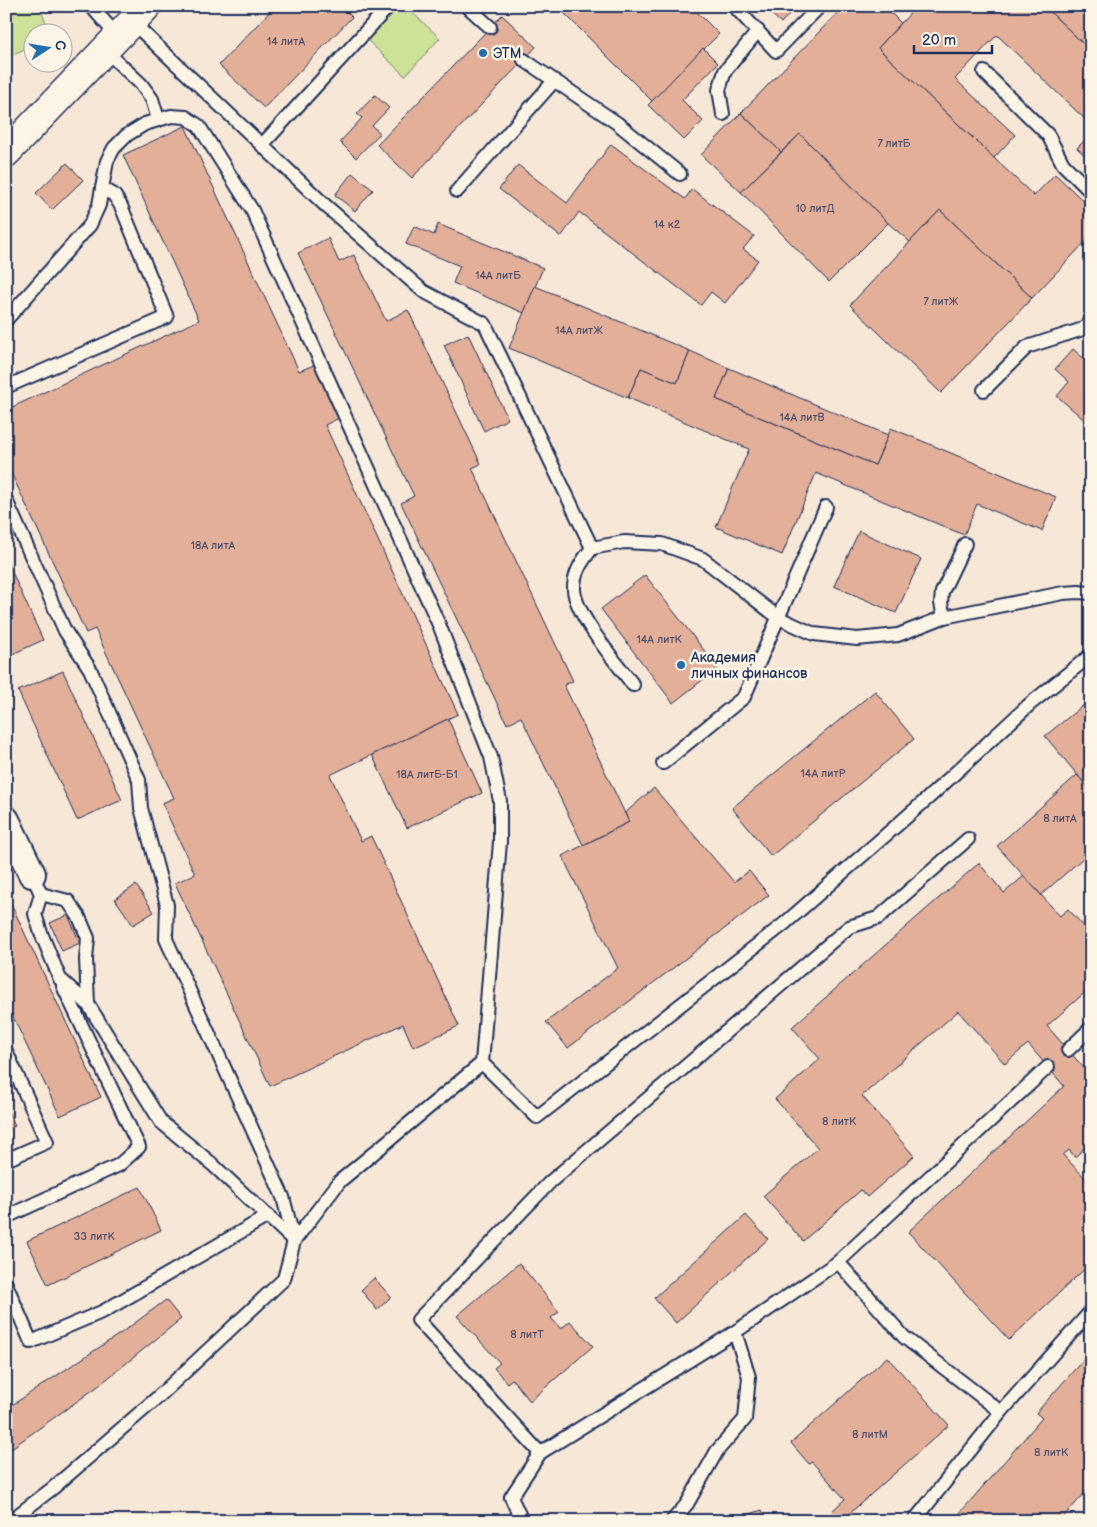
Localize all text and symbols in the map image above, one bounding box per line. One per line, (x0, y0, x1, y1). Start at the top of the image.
north arrow (22, 22, 72, 72)
scale bar (914, 22, 992, 54)
text: 20 m (922, 31, 956, 50)
house number: 14 литА (267, 35, 305, 48)
text: С (51, 39, 70, 52)
place label: ЭТМ (493, 45, 521, 62)
marker: ЭТМ (477, 47, 489, 59)
house number: 7 литБ (878, 137, 911, 150)
house number: 10 литД (796, 202, 835, 215)
house number: 14 к2 (654, 218, 681, 231)
house number: 14А литБ (475, 269, 521, 282)
house number: 7 литЖ (924, 295, 959, 308)
house number: 14А литЖ (555, 324, 603, 337)
house number: 14А литВ (779, 411, 825, 424)
house number: 18А литА (191, 539, 236, 552)
house number: 14А литК (636, 633, 683, 646)
place label: Академия личных финансов (690, 649, 808, 682)
marker: Академия личных финансов (675, 659, 687, 671)
house number: 14А литР (800, 767, 846, 780)
house number: 18А литБ-Б1 (396, 768, 458, 781)
house number: 8 литА (1043, 812, 1077, 825)
house number: 8 литК (822, 1115, 857, 1128)
house number: 33 литК (73, 1230, 115, 1243)
house number: 8 литТ (510, 1328, 544, 1341)
house number: 8 литМ (852, 1428, 888, 1441)
house number: 8 литК (1034, 1446, 1069, 1459)

